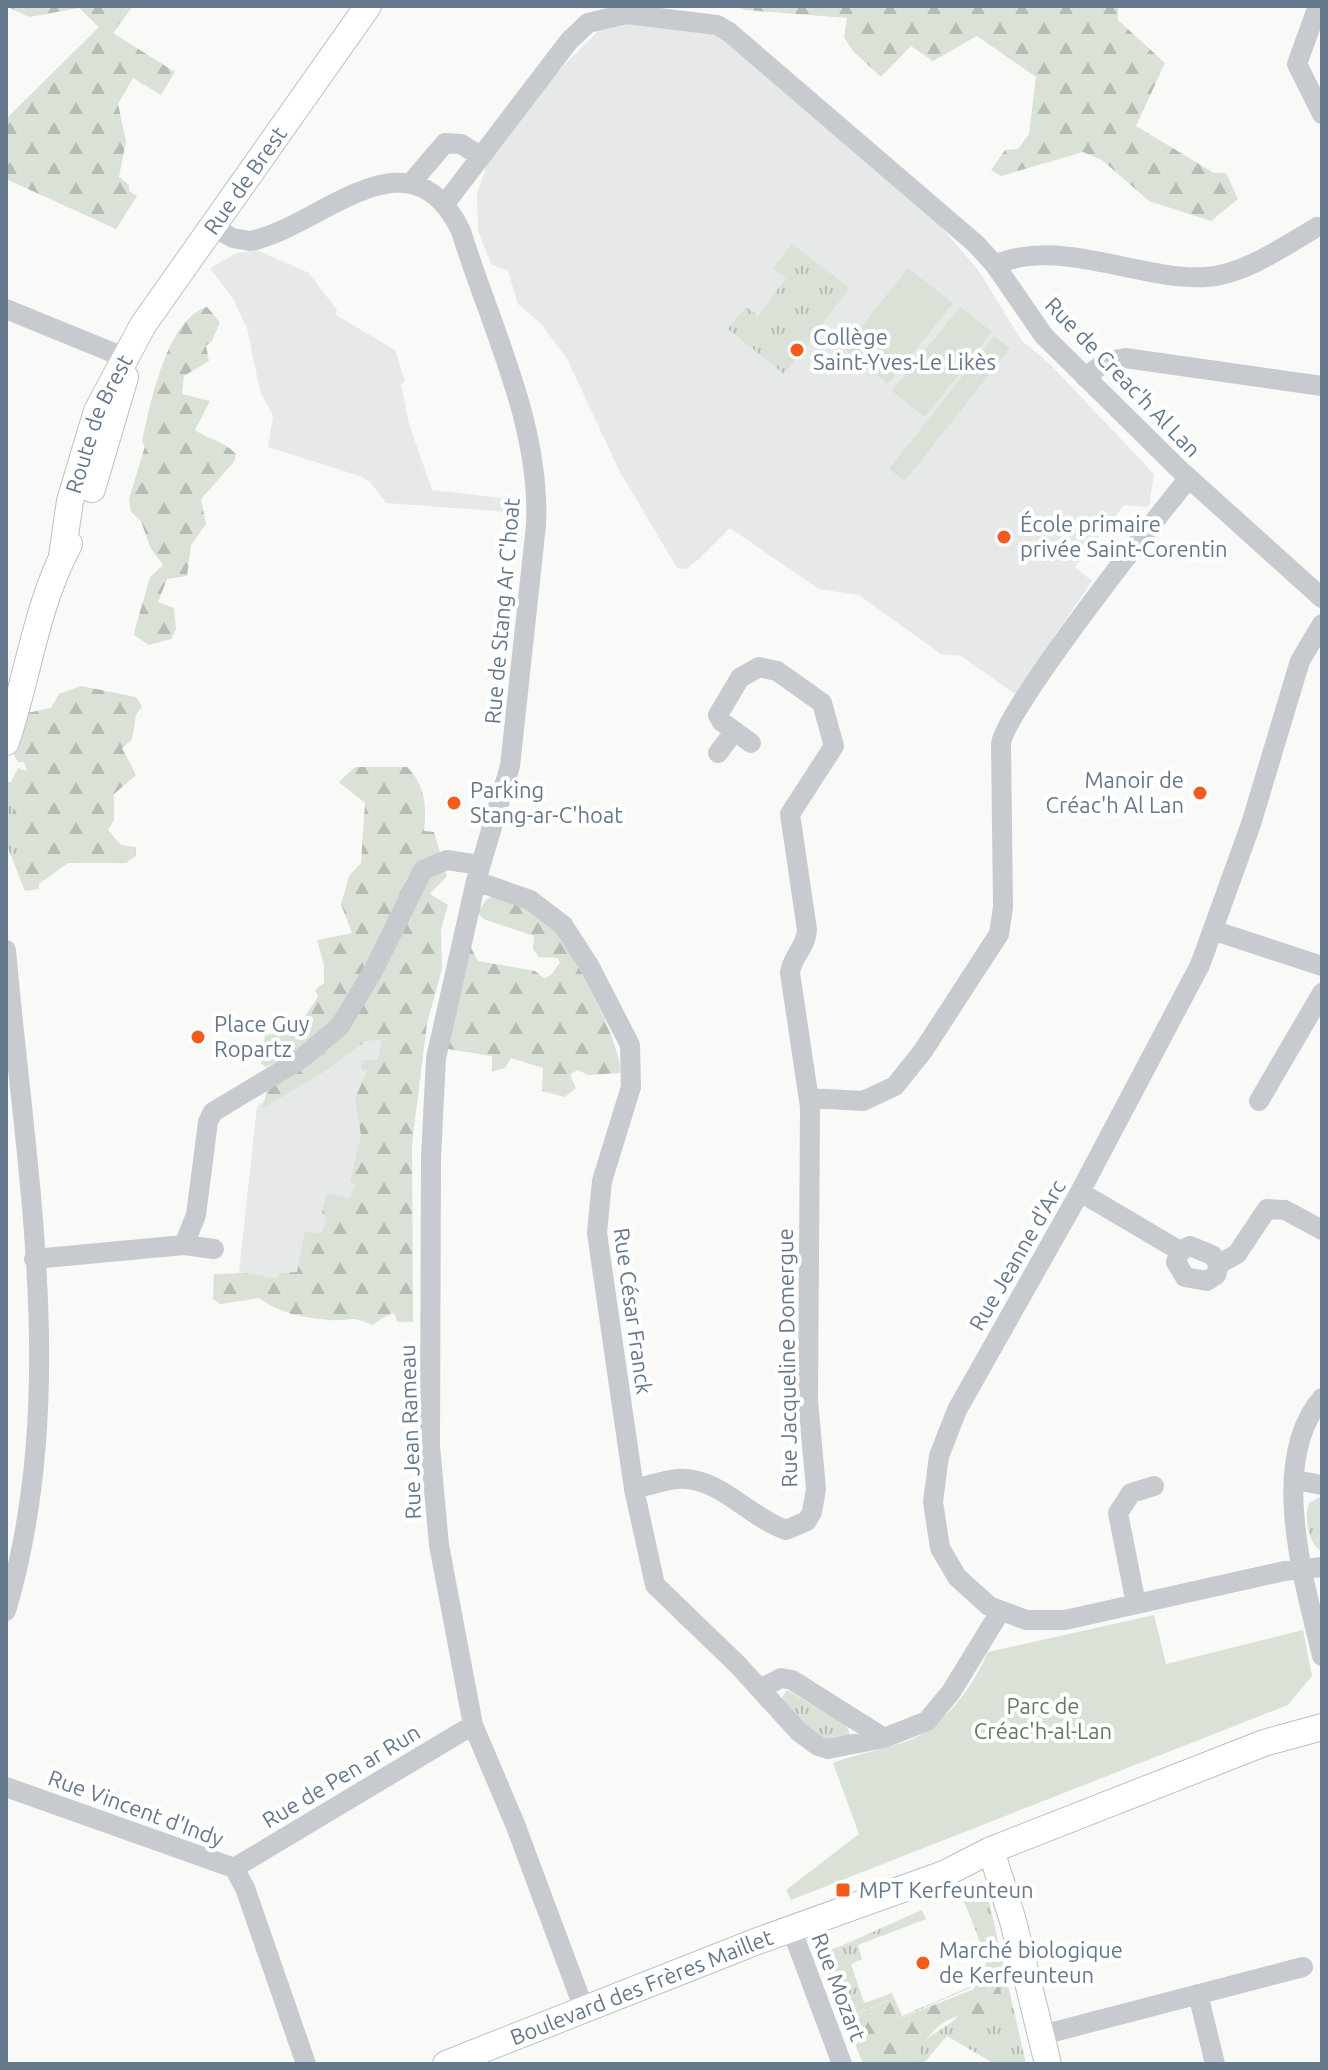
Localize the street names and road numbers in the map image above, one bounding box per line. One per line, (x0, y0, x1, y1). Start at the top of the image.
street label: Rue de Brest (198, 121, 291, 239)
street label: Rue de Creac'h Al Lan (1041, 292, 1206, 462)
street label: Route de Brest (60, 350, 137, 496)
street label: Rue de Stang Ar C'hoat (479, 496, 524, 725)
street label: Rue Jeanne d'Arc (963, 1175, 1070, 1334)
street label: Rue César Franck (609, 1226, 658, 1396)
street label: Rue Jacqueline Domergue (772, 1228, 801, 1488)
street label: Rue Jean Rameau (394, 1344, 425, 1520)
street label: Rue de Pen ar Run (257, 1719, 424, 1833)
street label: Rue Vincent d'Indy (45, 1764, 227, 1851)
street label: Boulevard des Frères Maillet (506, 1924, 776, 2049)
street label: Rue Mozart (807, 1929, 872, 2045)

